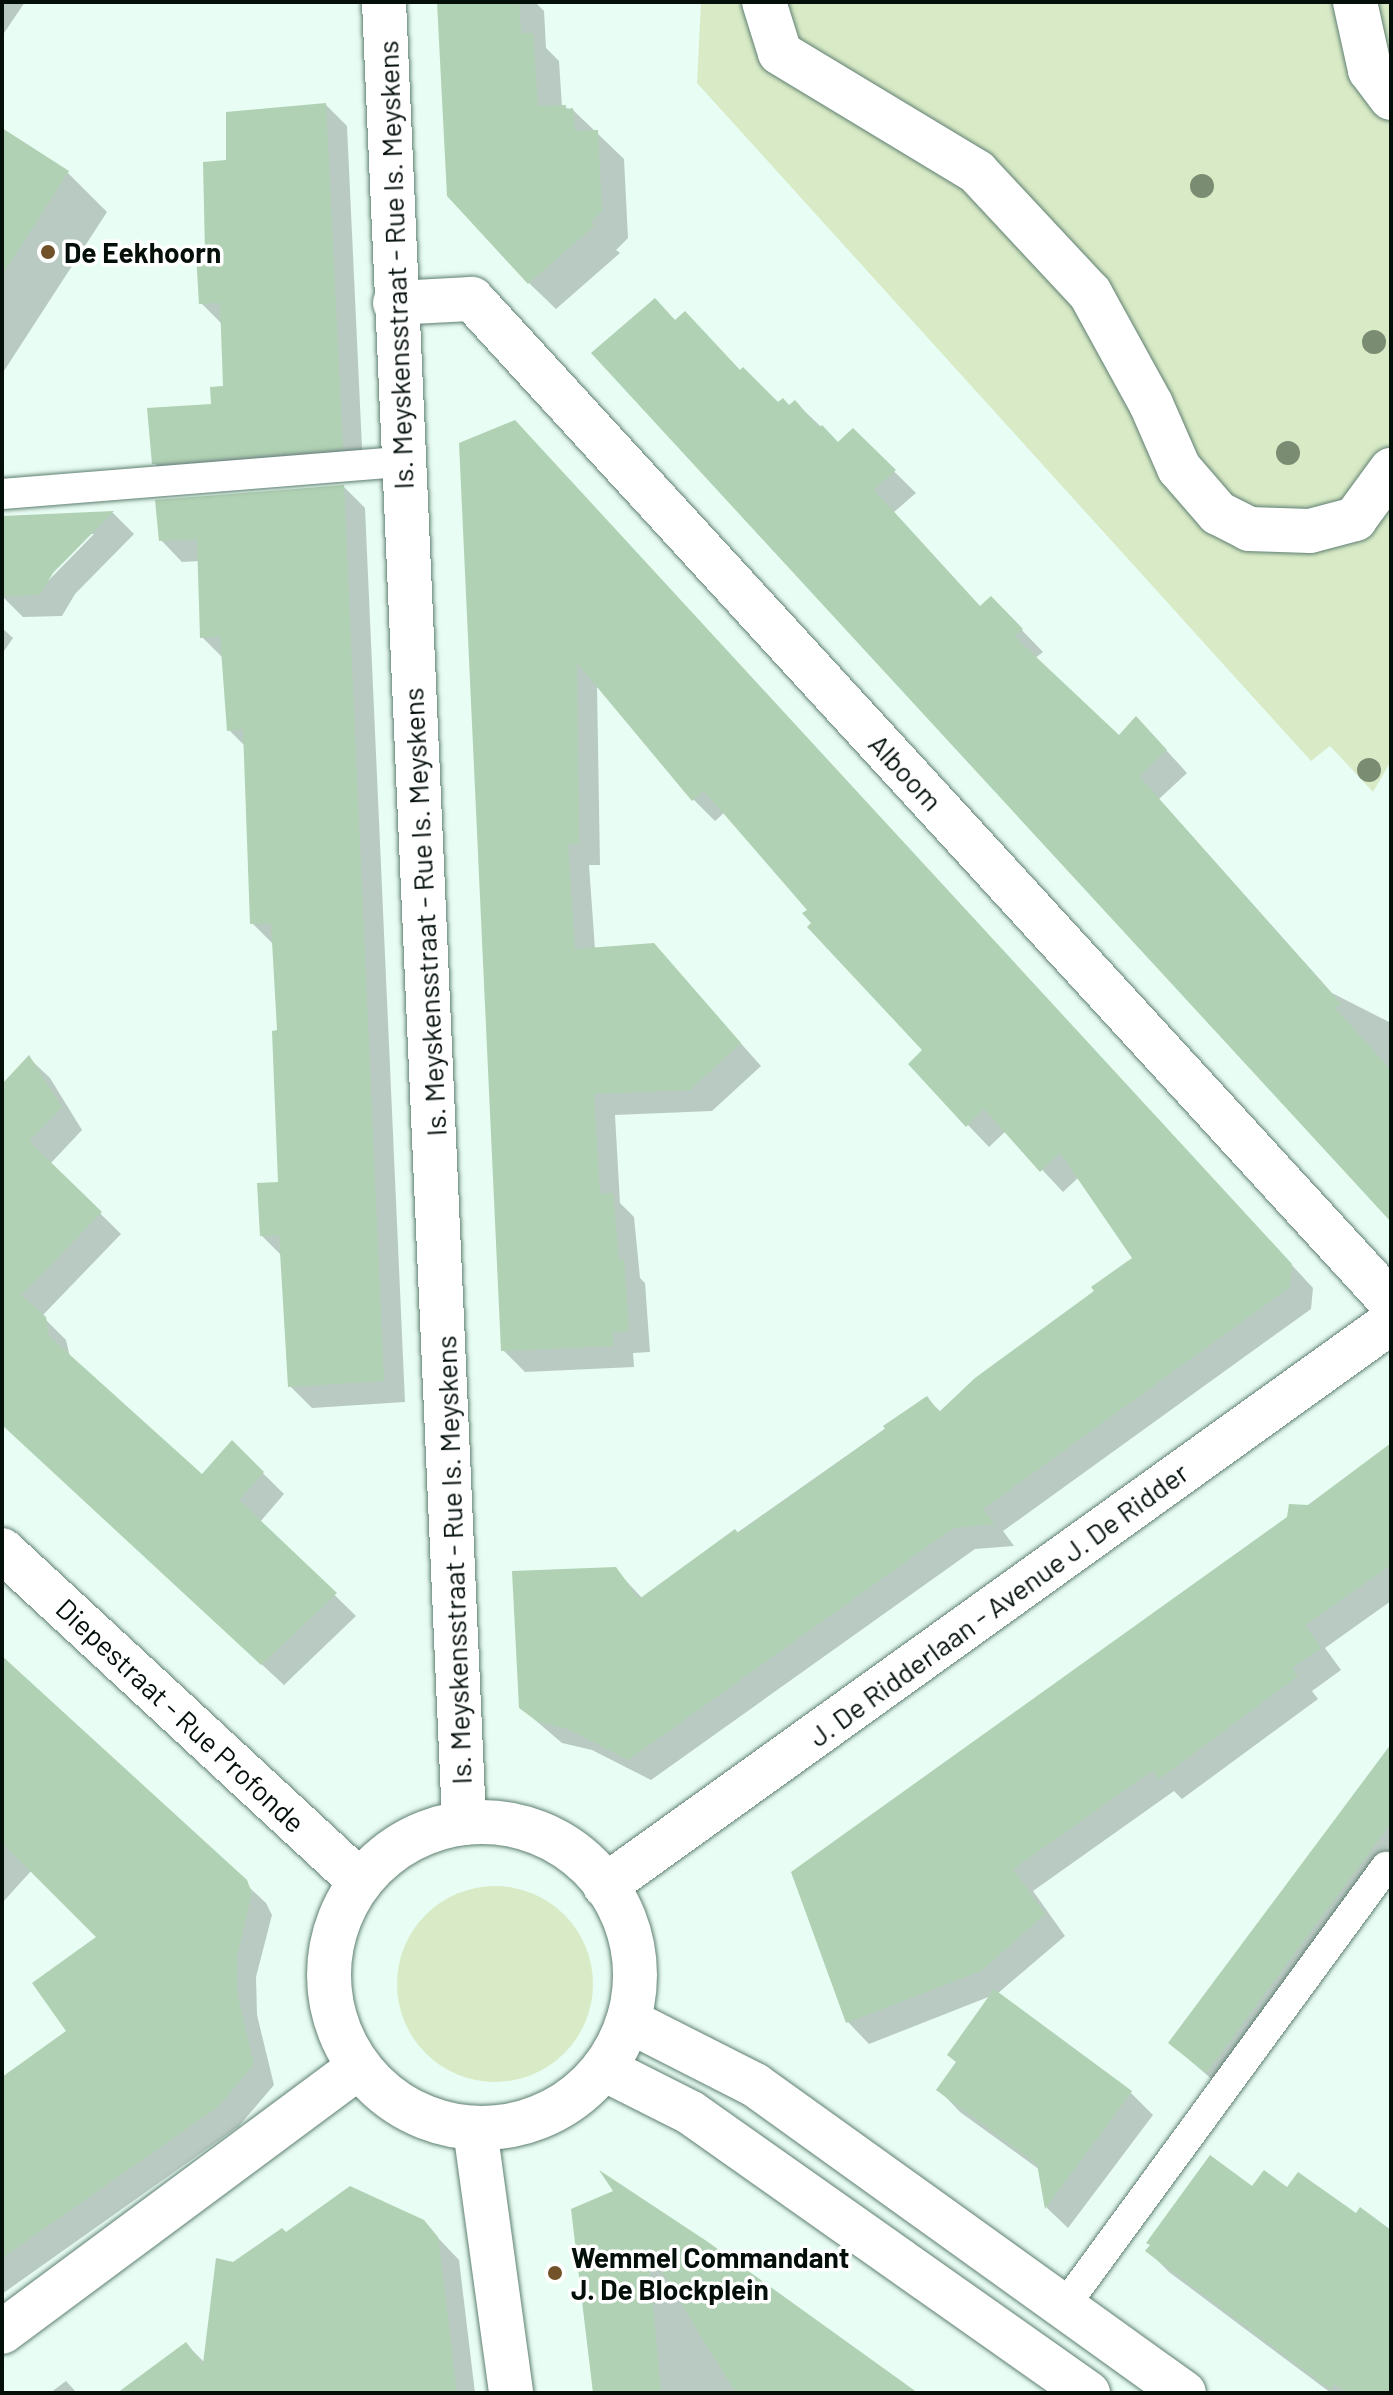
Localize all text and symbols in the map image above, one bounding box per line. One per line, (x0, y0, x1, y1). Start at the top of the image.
street label: Is. Meyskensstraat - Rue Is. Meyskens (370, 40, 420, 490)
place label: De Eekhoorn (64, 235, 221, 269)
marker: De Eekhoorn (39, 243, 57, 261)
street label: Is. Meyskensstraat - Rue Is. Meyskens (395, 687, 453, 1137)
street label: Alboom (862, 727, 950, 817)
street label: Is. Meyskensstraat - Rue Is. Meyskens (428, 1335, 478, 1785)
street label: J. De Ridderlaan - Avenue J. De Ridder (802, 1455, 1194, 1753)
street label: Diepestraat - Rue Profonde (50, 1591, 312, 1839)
place label: Wemmel Commandant J. De Blockplein (571, 2240, 849, 2306)
marker: Wemmel Commandant J. De Blockplein (546, 2264, 564, 2282)

